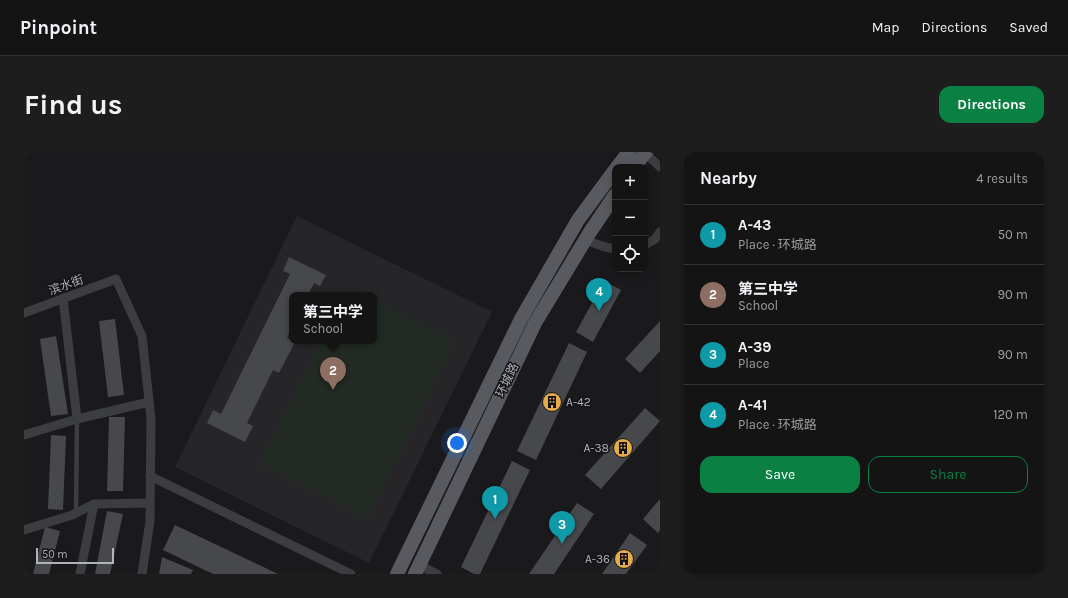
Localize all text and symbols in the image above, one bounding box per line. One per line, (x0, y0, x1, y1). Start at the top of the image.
text: Pinpoint (20, 17, 97, 39)
text: Map (872, 19, 900, 36)
text: Directions (922, 19, 987, 36)
text: Saved (1009, 19, 1048, 36)
button: Directions (939, 86, 1044, 123)
text: Find us (24, 88, 123, 121)
map controls (612, 164, 648, 272)
button: + (612, 164, 648, 200)
text: Nearby (700, 168, 757, 188)
text: 4 results (976, 171, 1028, 186)
button: − (612, 200, 648, 236)
text: A-43 (738, 216, 771, 234)
text: 1 (711, 227, 715, 242)
text: 50 m (998, 227, 1028, 242)
button: locate (612, 236, 648, 272)
text: Place · 环城路 (738, 237, 817, 252)
street label: 滨水街 (47, 272, 85, 298)
pin: 4 (586, 278, 612, 311)
text: 第三中学 (738, 280, 798, 298)
text: 2 (709, 287, 717, 302)
text: 90 m (997, 287, 1028, 302)
popup (289, 292, 377, 344)
text: School (738, 298, 778, 313)
text: 第三中学 (303, 303, 363, 321)
text: School (303, 321, 343, 336)
text: A-39 (738, 338, 771, 356)
text: 3 (709, 347, 717, 362)
text: 90 m (997, 347, 1028, 362)
text: Place (738, 356, 769, 371)
pin: 2 (320, 357, 346, 390)
street label: 环城路 (493, 361, 521, 399)
building icon: A-42 (541, 391, 563, 413)
place label: A-42 (566, 395, 591, 409)
text: A-41 (738, 396, 767, 414)
text: 4 (709, 407, 717, 422)
text: 120 m (993, 407, 1028, 422)
text: Place · 环城路 (738, 417, 817, 432)
your location (447, 433, 467, 453)
building icon: A-38 (612, 437, 634, 459)
place label: A-38 (583, 441, 609, 455)
button: Save (700, 456, 860, 493)
button: Share (868, 456, 1028, 493)
pin: 1 (482, 486, 508, 519)
pin: 3 (549, 511, 575, 544)
scale bar (36, 546, 114, 565)
text: 50 m (42, 548, 68, 561)
building icon: A-36 (613, 548, 635, 570)
place label: A-36 (585, 552, 610, 566)

